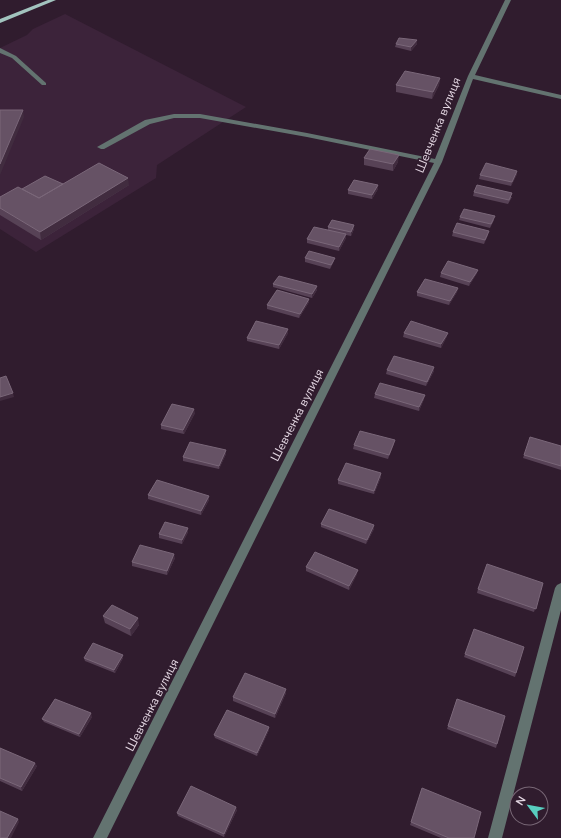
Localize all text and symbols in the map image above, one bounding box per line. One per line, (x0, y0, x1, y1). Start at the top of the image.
street label: Шевченка вулиця (412, 75, 464, 175)
street label: Шевченка вулиця (267, 366, 327, 464)
street label: Шевченка вулиця (122, 656, 182, 754)
north arrow (509, 786, 549, 826)
text: N (512, 793, 529, 808)

